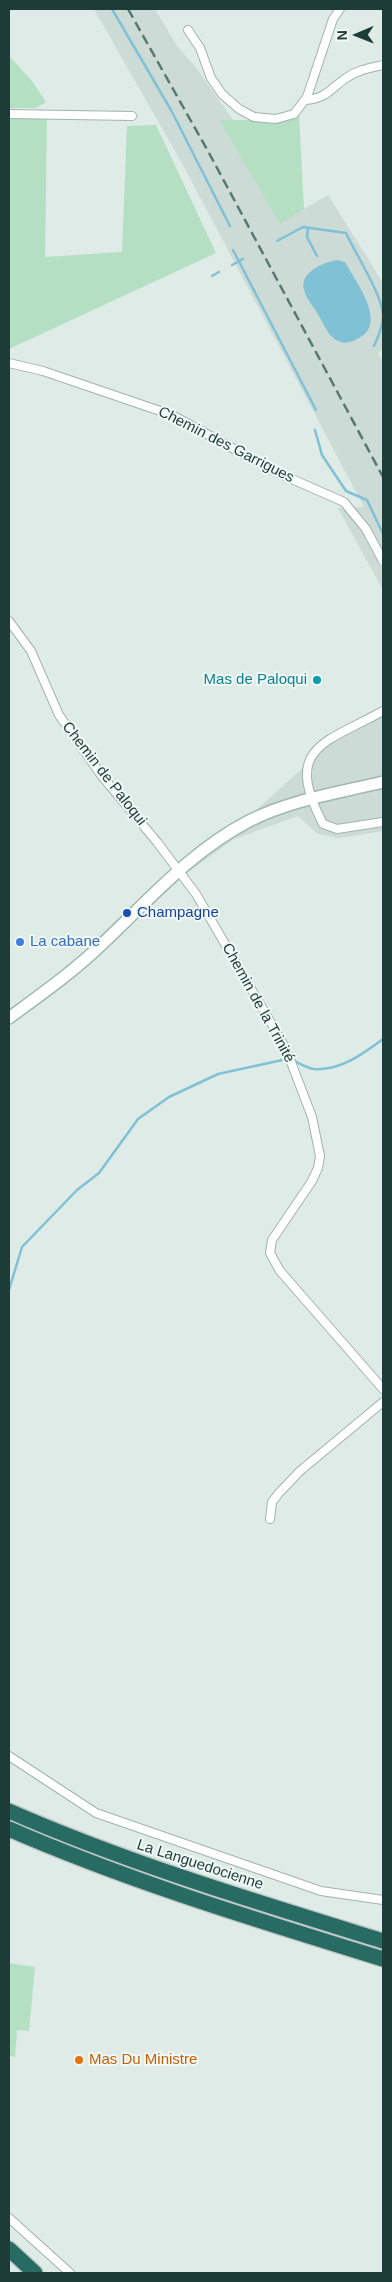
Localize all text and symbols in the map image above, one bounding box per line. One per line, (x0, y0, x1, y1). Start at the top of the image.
north arrow (332, 10, 382, 60)
text: N (334, 30, 350, 40)
street label: Chemin des Garrigues (155, 403, 297, 487)
place label: Mas de Paloqui (204, 671, 307, 689)
marker: Mas de Paloqui (311, 674, 323, 686)
street label: Chemin de Paloqui (58, 719, 150, 829)
place label: Champagne (137, 904, 219, 922)
marker: Champagne (121, 907, 133, 919)
place label: La cabane (30, 933, 100, 951)
marker: La cabane (14, 936, 26, 948)
street label: Chemin de la Trinité (218, 940, 298, 1066)
street label: La Languedocienne (135, 1836, 265, 1894)
place label: Mas Du Ministre (89, 2051, 197, 2069)
marker: Mas Du Ministre (73, 2054, 85, 2066)

